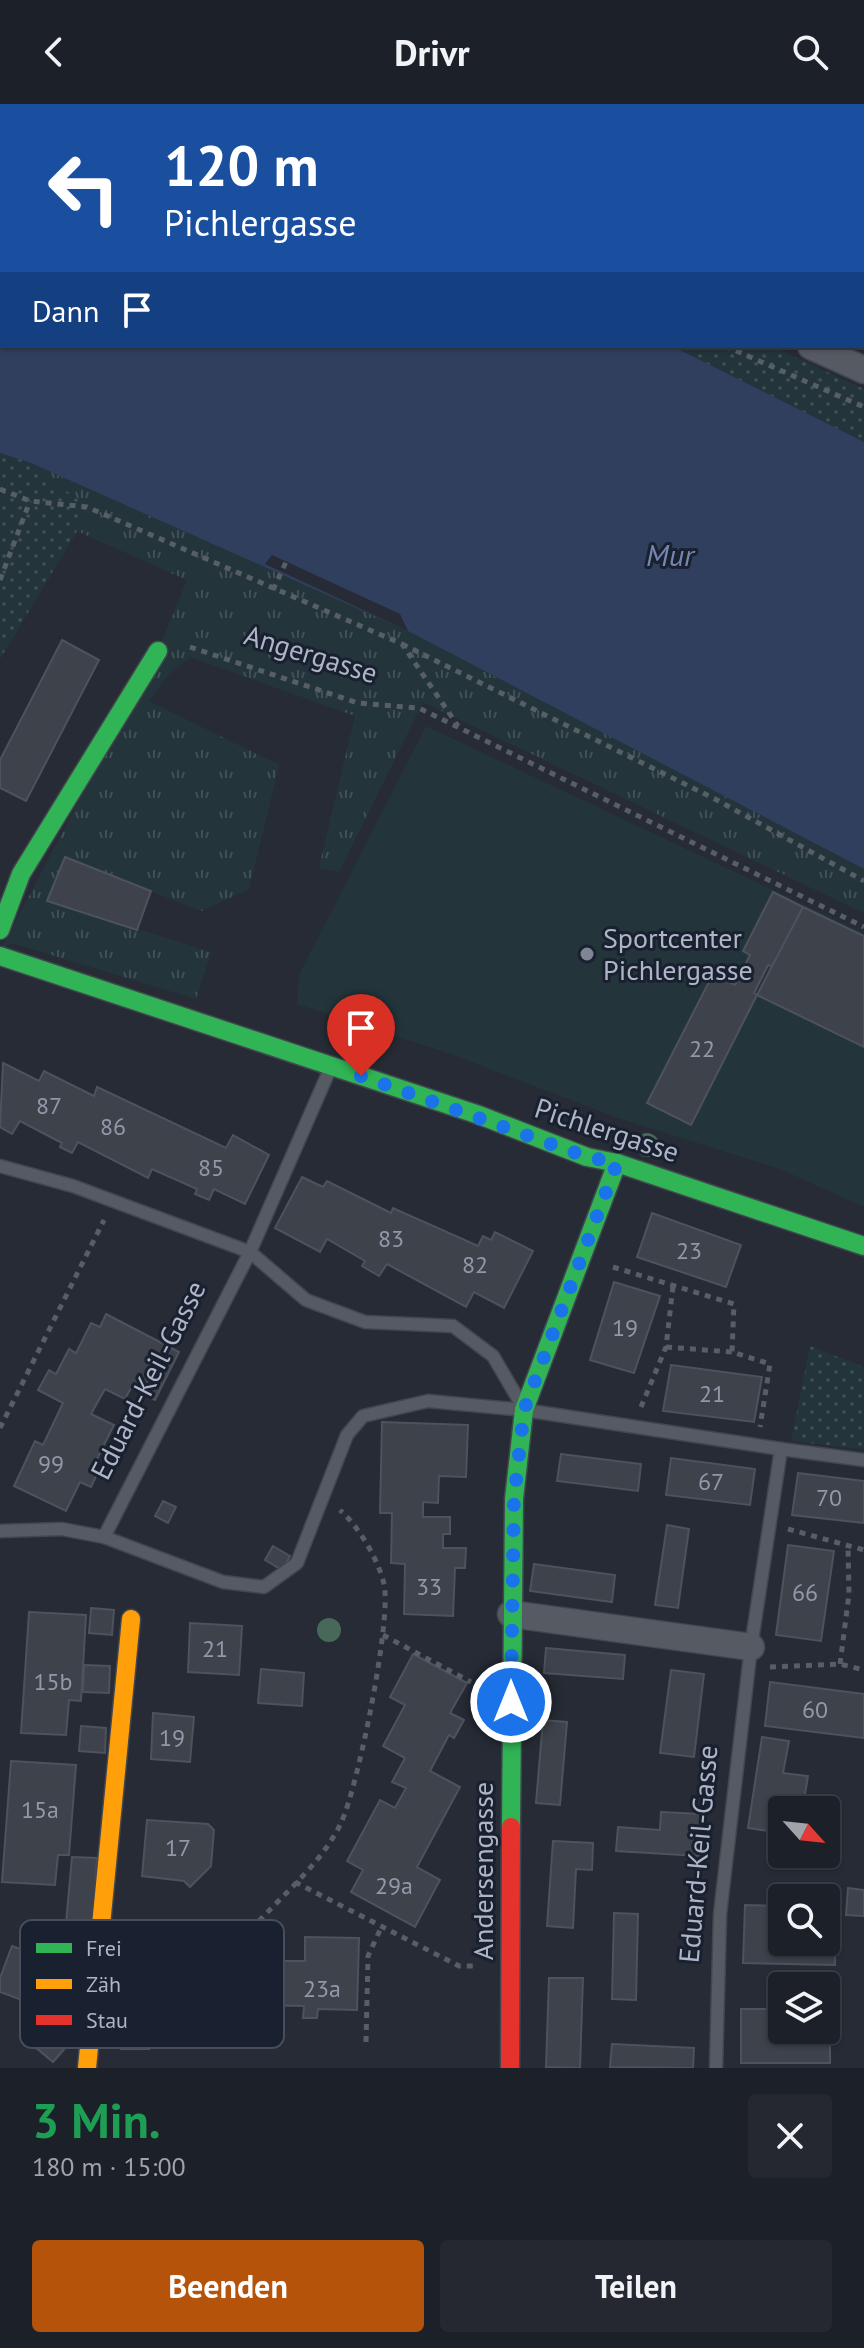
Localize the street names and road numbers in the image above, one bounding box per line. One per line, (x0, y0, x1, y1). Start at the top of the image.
street label: Angergasse (240, 616, 382, 691)
street label: Pichlergasse (530, 1089, 684, 1170)
street label: Eduard-Keil-Gasse (82, 1274, 214, 1485)
street label: Eduard-Keil-Gasse (670, 1744, 725, 1964)
street label: Andersengasse (464, 1782, 501, 1960)

